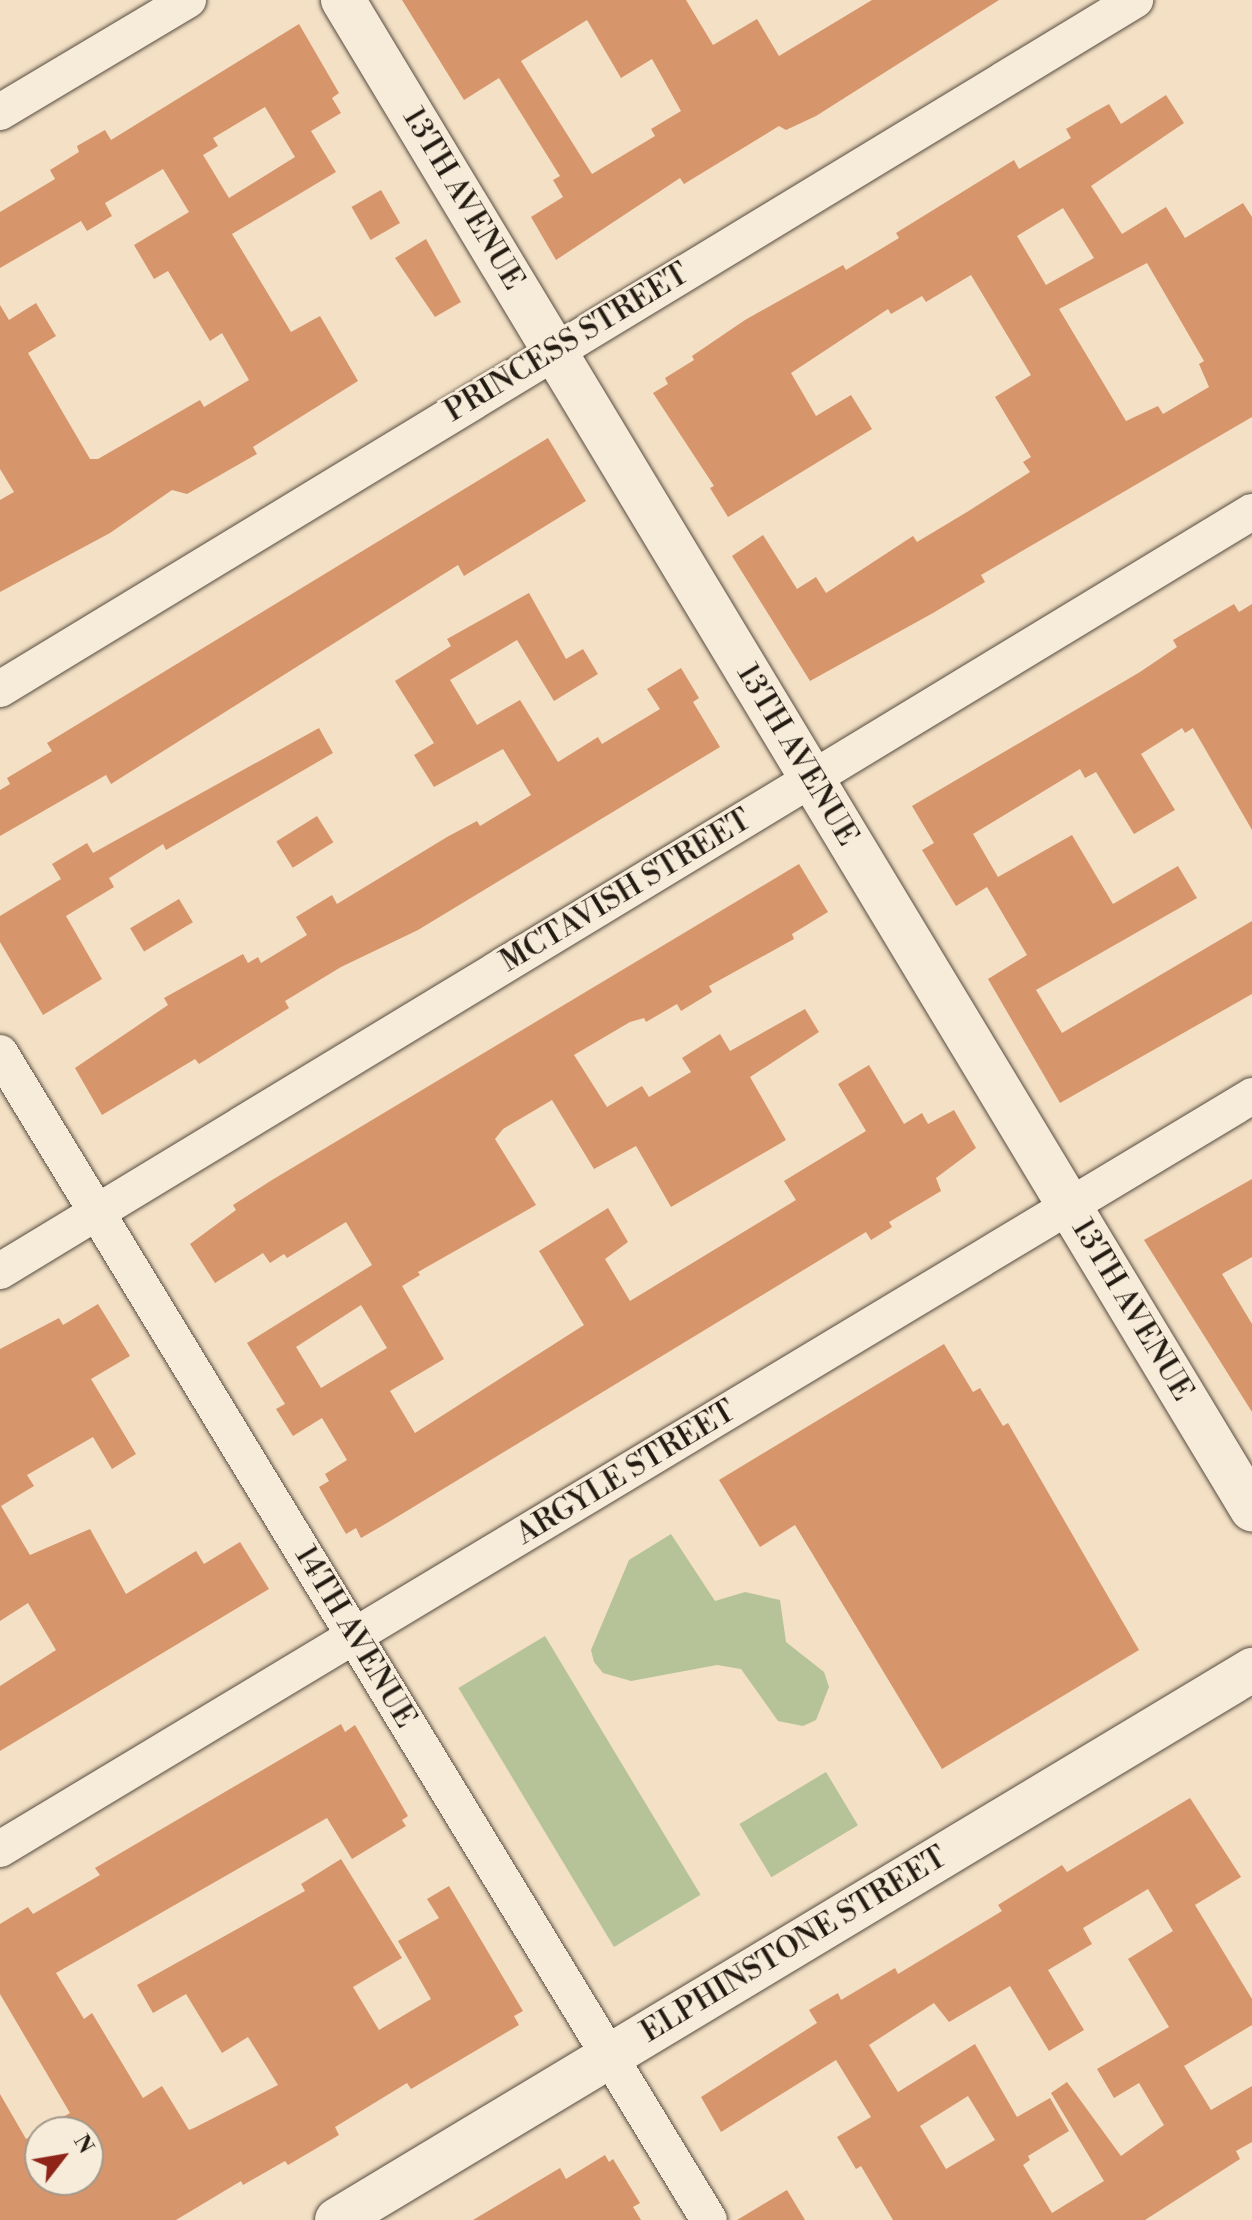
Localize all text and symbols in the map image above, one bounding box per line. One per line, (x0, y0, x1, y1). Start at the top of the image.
street label: 13TH AVENUE (395, 102, 531, 296)
street label: PRINCESS STREET (439, 256, 695, 430)
street label: 13TH AVENUE (729, 658, 865, 852)
street label: MCTAVISH STREET (494, 802, 758, 980)
street label: 13TH AVENUE (1064, 1213, 1200, 1407)
street label: ARGYLE STREET (510, 1393, 742, 1553)
street label: 14TH AVENUE (287, 1540, 423, 1734)
street label: ELPHINSTONE STREET (635, 1839, 953, 2051)
north arrow (24, 2116, 104, 2196)
text: N (67, 2130, 99, 2159)

